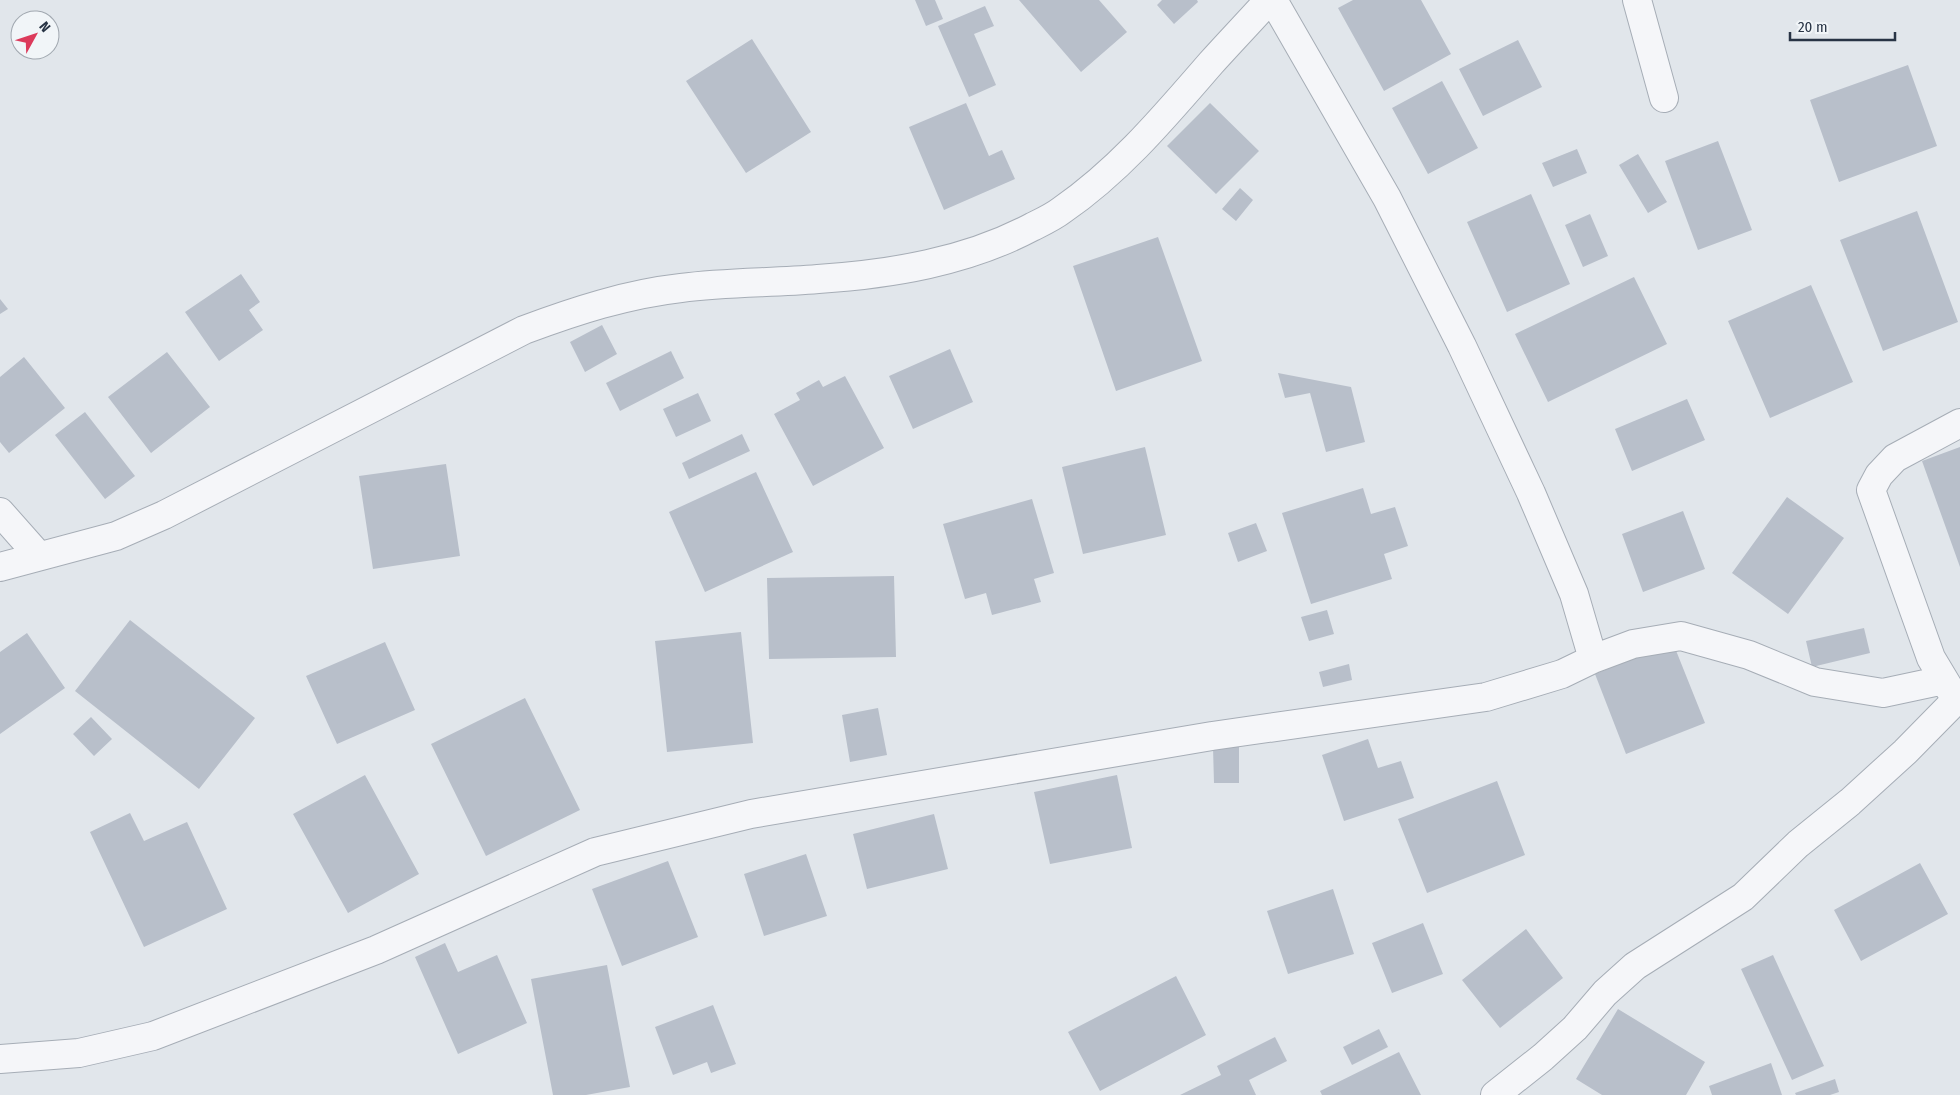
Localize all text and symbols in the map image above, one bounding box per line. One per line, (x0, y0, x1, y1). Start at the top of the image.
north arrow (10, 10, 60, 60)
scale bar (1790, 10, 1895, 42)
text: N (35, 18, 54, 36)
text: 20 m (1798, 18, 1828, 36)

